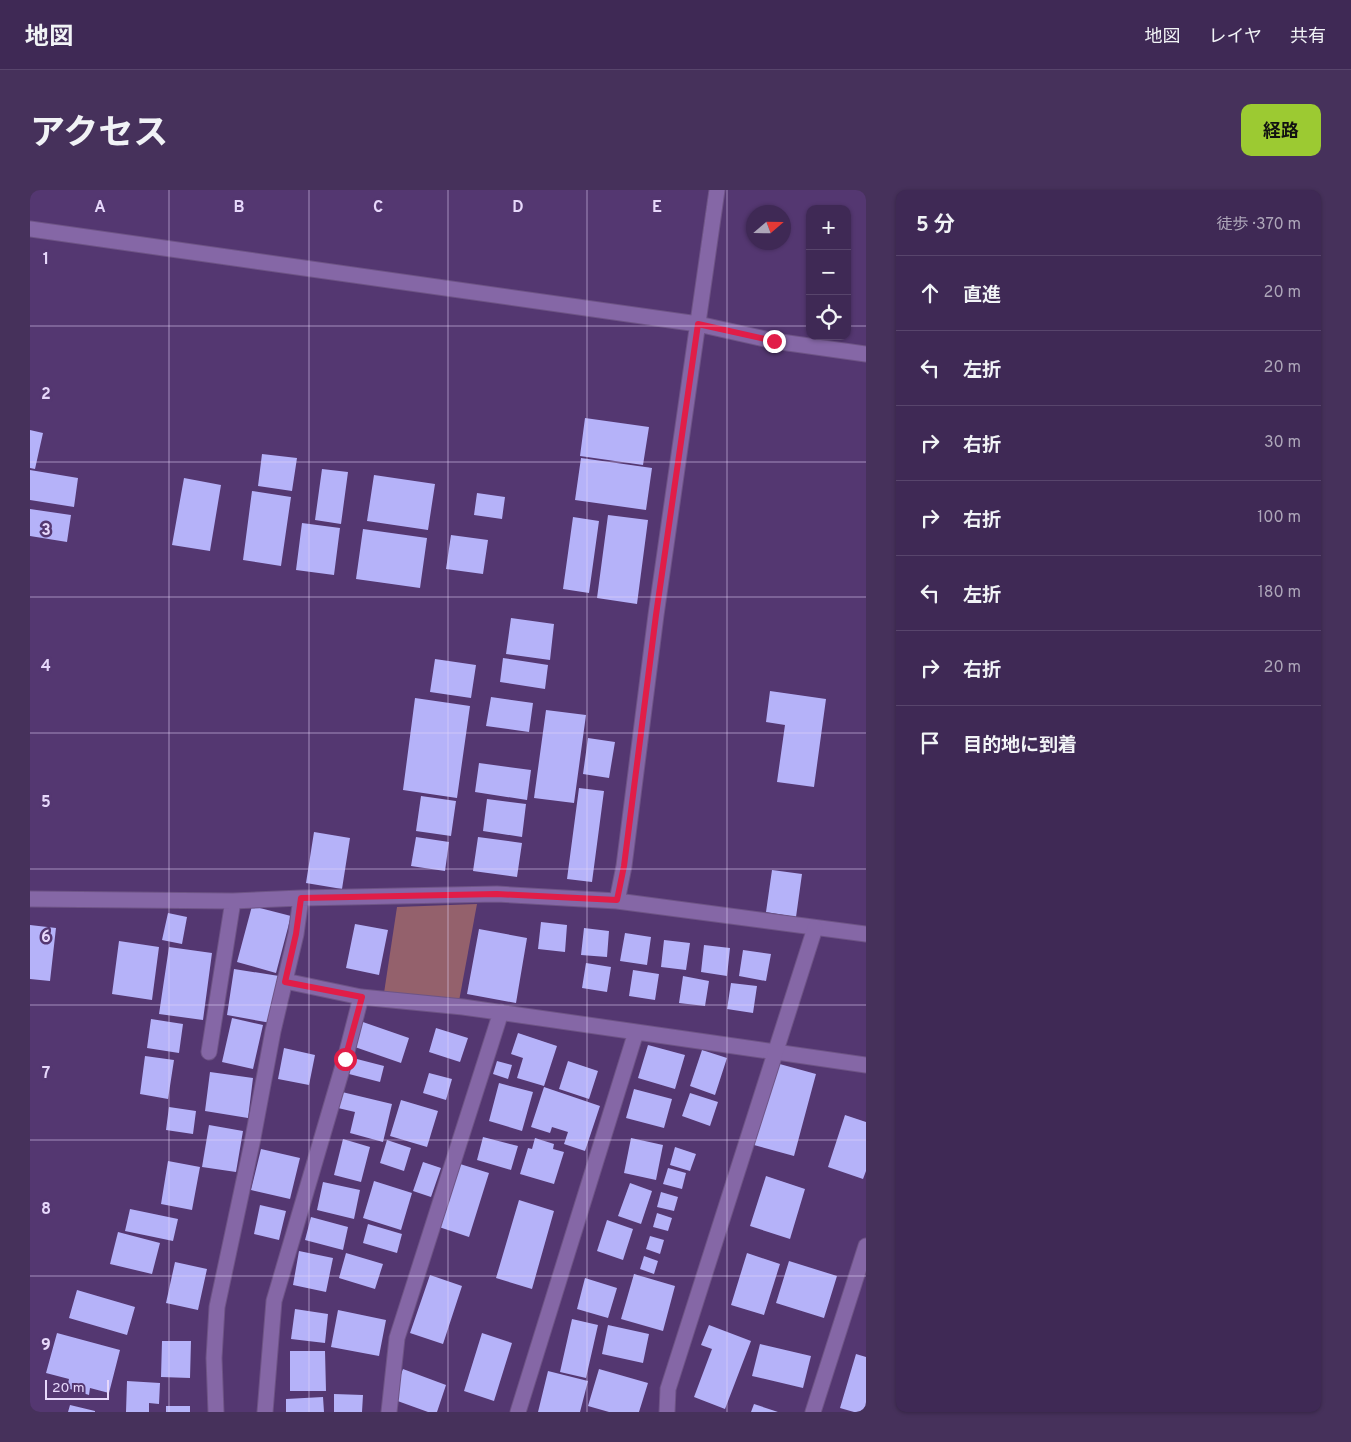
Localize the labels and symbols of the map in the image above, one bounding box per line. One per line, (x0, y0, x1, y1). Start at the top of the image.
text: A (94, 198, 106, 218)
text: B (233, 198, 245, 218)
text: C (373, 198, 383, 218)
text: D (512, 198, 524, 218)
text: E (652, 198, 662, 218)
north arrow (746, 205, 791, 250)
text: 1 (43, 250, 49, 270)
route end (763, 330, 786, 353)
text: 2 (41, 385, 51, 405)
text: 3 (41, 521, 51, 541)
text: 4 (41, 657, 51, 677)
text: 5 (41, 793, 51, 813)
text: 6 (41, 928, 51, 948)
route start (334, 1048, 357, 1071)
text: 7 (42, 1064, 50, 1084)
text: 8 (41, 1200, 51, 1220)
text: 9 (41, 1336, 51, 1356)
scale bar (45, 1377, 109, 1400)

